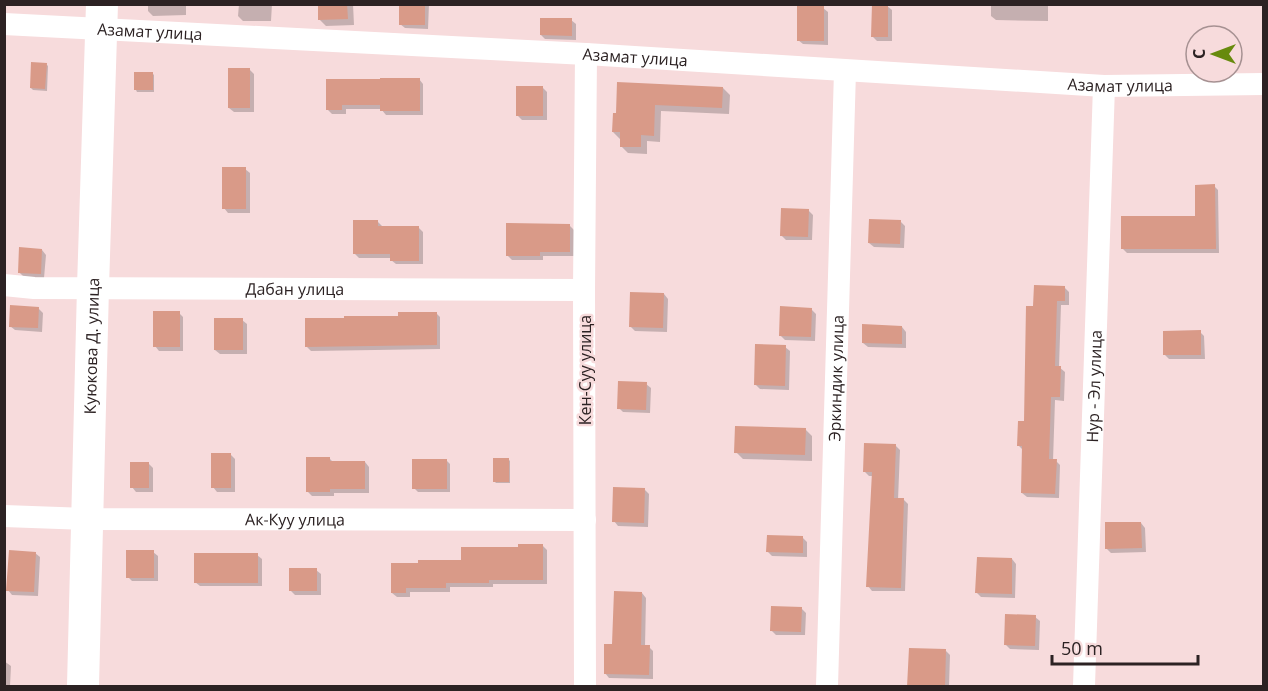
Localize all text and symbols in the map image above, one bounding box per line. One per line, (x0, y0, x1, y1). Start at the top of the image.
street label: Азамат улица (97, 18, 203, 45)
north arrow (1184, 24, 1244, 84)
street label: Азамат улица (582, 43, 688, 71)
text: С (1188, 49, 1210, 59)
street label: Азамат улица (1067, 73, 1173, 97)
street label: Куюкова Д. улица (79, 277, 104, 415)
street label: Дабан улица (245, 278, 344, 300)
street label: Кен-Суу улица (574, 315, 596, 425)
street label: Эркиндик улица (823, 315, 849, 442)
street label: Нур - Эл улица (1081, 329, 1107, 443)
street label: Ак-Куу улица (245, 508, 345, 531)
scale bar (1052, 628, 1198, 666)
text: 50 m (1061, 636, 1103, 660)

